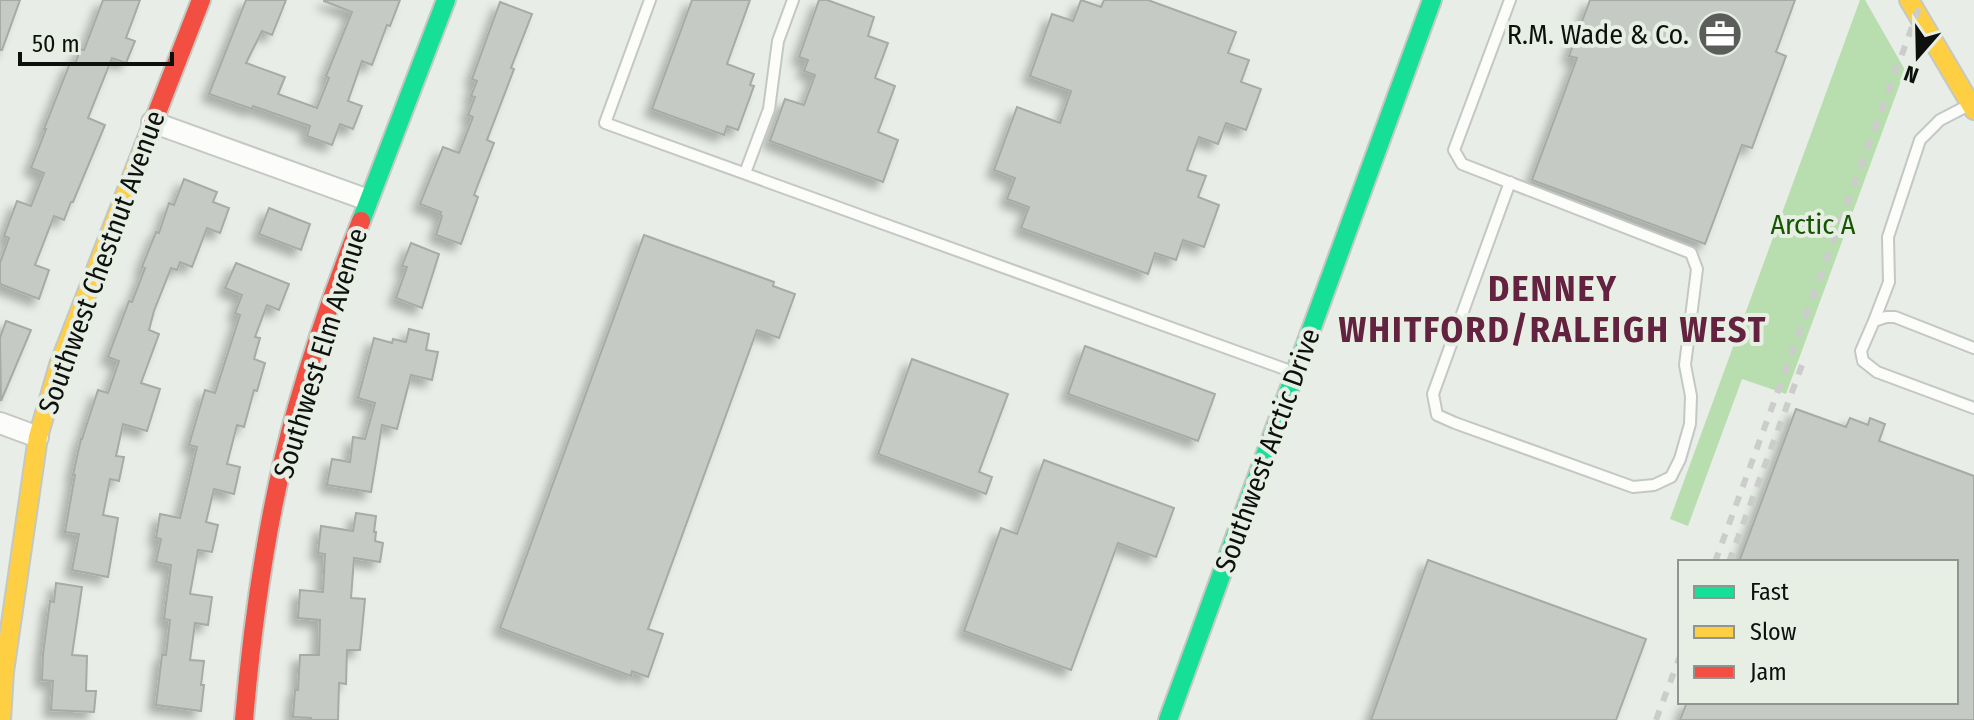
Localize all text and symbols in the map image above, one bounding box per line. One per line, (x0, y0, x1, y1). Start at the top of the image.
office icon: R.M. Wade & Co. (1696, 10, 1744, 58)
scale bar (20, 16, 172, 66)
north arrow (1878, 16, 1958, 96)
place label: R.M. Wade & Co. (1507, 18, 1689, 51)
text: 50 m (32, 30, 80, 58)
text: N (1901, 59, 1922, 89)
street label: Southwest Chestnut Avenue (31, 106, 172, 418)
park label: Arctic A (1770, 208, 1856, 241)
street label: Southwest Elm Avenue (267, 224, 374, 482)
district label: DENNEY WHITFORD/RALEIGH WEST (1339, 267, 1767, 352)
street label: Southwest Arctic Drive (1208, 324, 1327, 576)
legend (1678, 560, 1958, 704)
text: Fast (1750, 578, 1789, 606)
text: Slow (1750, 618, 1797, 646)
text: Jam (1750, 658, 1787, 686)

